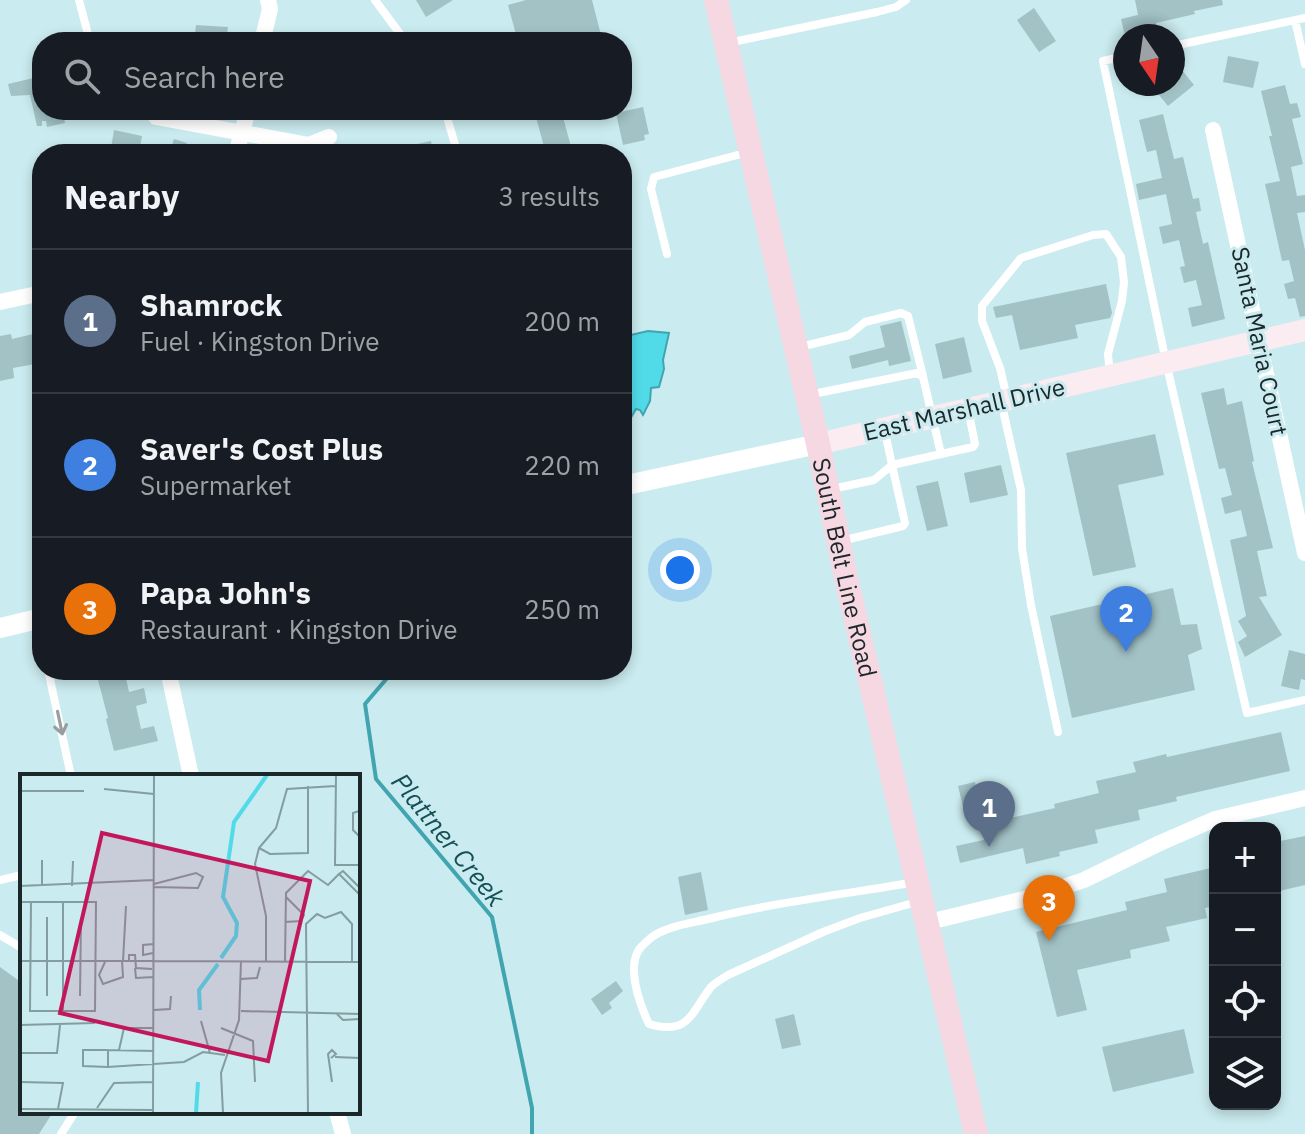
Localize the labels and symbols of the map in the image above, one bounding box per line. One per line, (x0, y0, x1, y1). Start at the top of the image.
north arrow (1113, 24, 1185, 96)
street label: Santa Maria Court (1224, 244, 1296, 438)
street label: East Marshall Drive (860, 370, 1068, 448)
street label: South Belt Line Road (805, 455, 885, 680)
your location (660, 550, 700, 590)
pin: 2 (1100, 586, 1152, 652)
one-way arrow (53, 710, 68, 735)
water label: Plattner Creek (385, 765, 514, 913)
inset map (20, 774, 360, 1114)
pin: 1 (963, 781, 1015, 847)
pin: 3 (1023, 875, 1075, 941)

